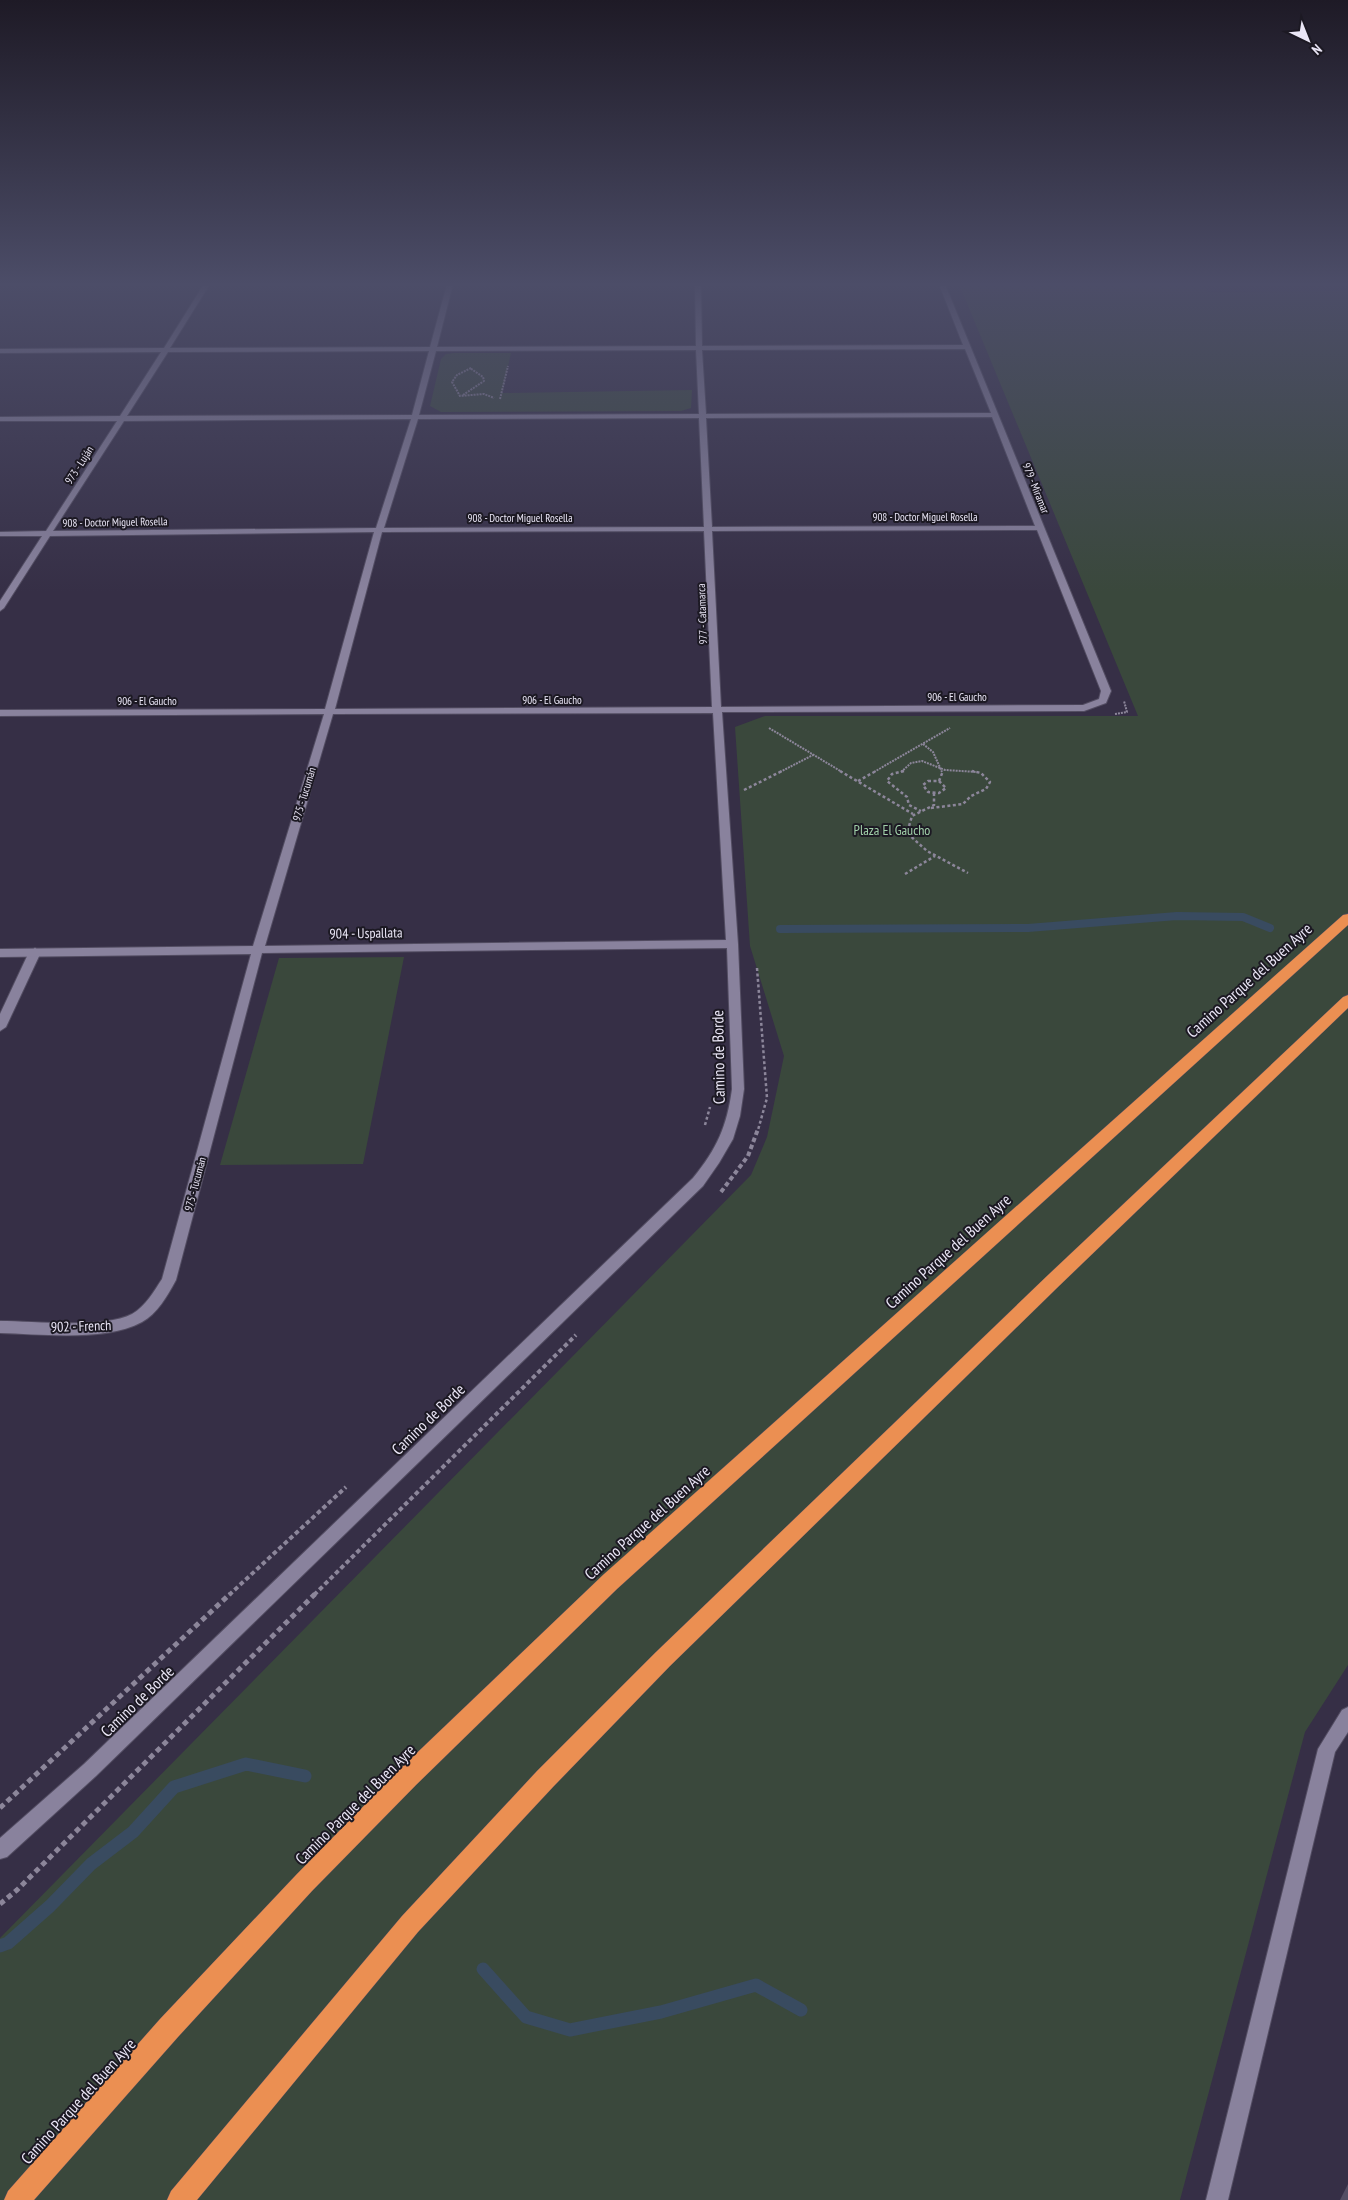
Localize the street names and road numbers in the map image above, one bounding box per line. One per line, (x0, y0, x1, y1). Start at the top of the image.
street label: 973 - Luján (62, 443, 97, 487)
street label: 979 - Miramar (1020, 461, 1052, 515)
street label: 908 - Doctor Miguel Rosella (872, 510, 978, 524)
street label: 908 - Doctor Miguel Rosella (467, 511, 573, 525)
street label: 908 - Doctor Miguel Rosella (62, 514, 168, 530)
street label: 977 - Catamarca (694, 583, 710, 645)
street label: 906 - El Gaucho (927, 690, 987, 704)
street label: 906 - El Gaucho (522, 693, 582, 707)
street label: 906 - El Gaucho (117, 694, 177, 708)
street label: 975 - Tucumán (289, 765, 319, 823)
street label: Camino Parque del Buen Ayre (1182, 918, 1316, 1042)
street label: 904 - Uspallata (329, 923, 403, 943)
street label: Camino de Borde (707, 1010, 729, 1104)
street label: 975 - Tucumán (181, 1155, 209, 1213)
street label: Camino Parque del Buen Ayre (881, 1189, 1015, 1313)
street label: 902 - French (50, 1316, 112, 1336)
street label: Camino de Borde (387, 1379, 469, 1459)
street label: Camino Parque del Buen Ayre (580, 1460, 714, 1584)
street label: Camino de Borde (96, 1661, 178, 1741)
street label: Camino Parque del Buen Ayre (291, 1740, 419, 1868)
street label: Camino Parque del Buen Ayre (16, 2034, 140, 2168)

